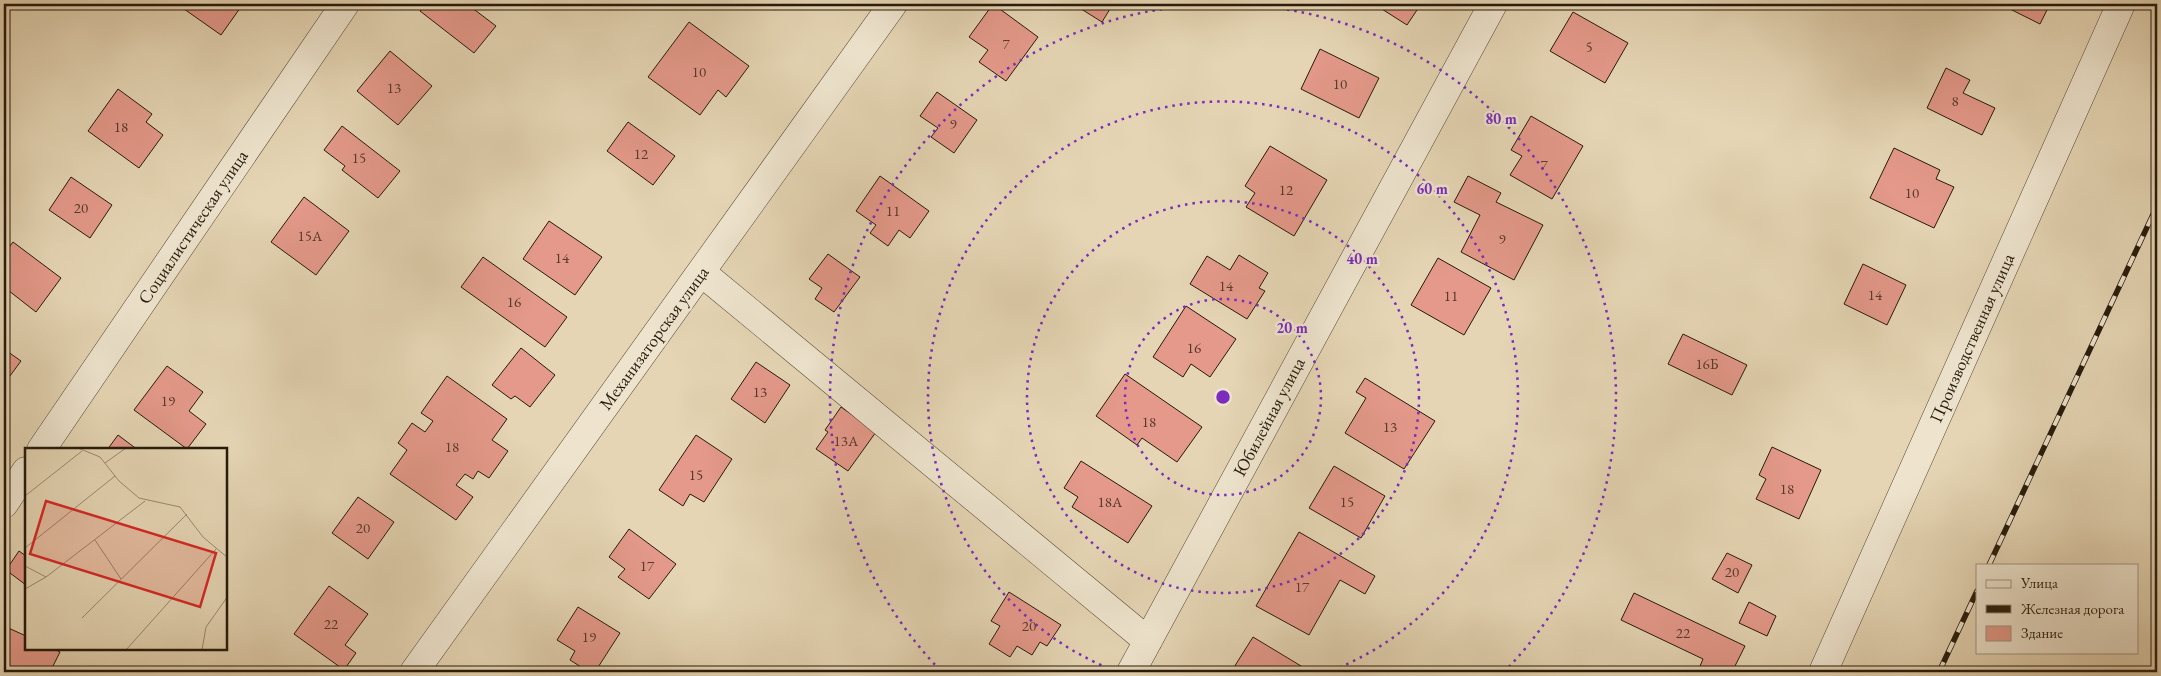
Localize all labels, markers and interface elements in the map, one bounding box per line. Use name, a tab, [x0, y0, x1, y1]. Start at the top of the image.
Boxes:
house number: 7	[1002, 34, 1010, 53]
house number: 5	[1585, 37, 1593, 56]
house number: 10	[692, 62, 706, 81]
house number: 10	[1333, 74, 1347, 93]
house number: 13	[387, 78, 401, 97]
house number: 8	[1951, 91, 1959, 110]
text: 80 m	[1485, 109, 1517, 128]
house number: 9	[949, 114, 957, 133]
house number: 18	[114, 117, 128, 136]
house number: 12	[634, 144, 649, 163]
street label: Социалистическая улица	[132, 145, 253, 308]
house number: 15	[352, 148, 366, 167]
house number: 7	[1540, 155, 1548, 174]
text: 60 m	[1416, 179, 1448, 198]
house number: 12	[1279, 180, 1294, 199]
house number: 10	[1905, 183, 1919, 202]
house number: 20	[74, 198, 88, 217]
house number: 11	[886, 201, 900, 220]
house number: 15А	[298, 226, 323, 245]
house number: 9	[1498, 229, 1506, 248]
house number: 14	[555, 248, 570, 267]
text: 40 m	[1346, 249, 1378, 268]
street label: Производственная улица	[1924, 249, 2020, 426]
street label: Механизаторская улица	[594, 261, 714, 414]
house number: 14	[1219, 276, 1234, 295]
house number: 14	[1868, 285, 1883, 304]
house number: 11	[1444, 286, 1458, 305]
house number: 16	[507, 292, 521, 311]
text: 20 m	[1276, 318, 1308, 337]
house number: 16	[1187, 338, 1201, 357]
street label: Юбилейная улица	[1227, 352, 1310, 480]
house number: 16Б	[1695, 354, 1719, 373]
house number: 13	[753, 382, 767, 401]
centre of rings	[1214, 388, 1232, 406]
house number: 19	[161, 391, 175, 410]
house number: 18	[1142, 412, 1156, 431]
house number: 13	[1383, 417, 1397, 436]
house number: 13А	[834, 431, 859, 450]
house number: 18	[445, 437, 459, 456]
inset map	[25, 448, 228, 651]
house number: 15	[689, 465, 703, 484]
house number: 18	[1780, 479, 1794, 498]
house number: 18А	[1098, 492, 1123, 511]
house number: 15	[1340, 492, 1354, 511]
house number: 20	[356, 518, 370, 537]
house number: 17	[640, 556, 655, 575]
house number: 20	[1725, 562, 1739, 581]
legend	[1976, 564, 2138, 654]
text: Улица	[2020, 573, 2058, 592]
house number: 17	[1295, 577, 1310, 596]
text: Железная дорога	[2020, 599, 2124, 618]
house number: 22	[324, 614, 339, 633]
house number: 20	[1022, 616, 1036, 635]
house number: 22	[1676, 623, 1691, 642]
text: Здание	[2021, 623, 2063, 642]
house number: 19	[582, 627, 596, 646]

